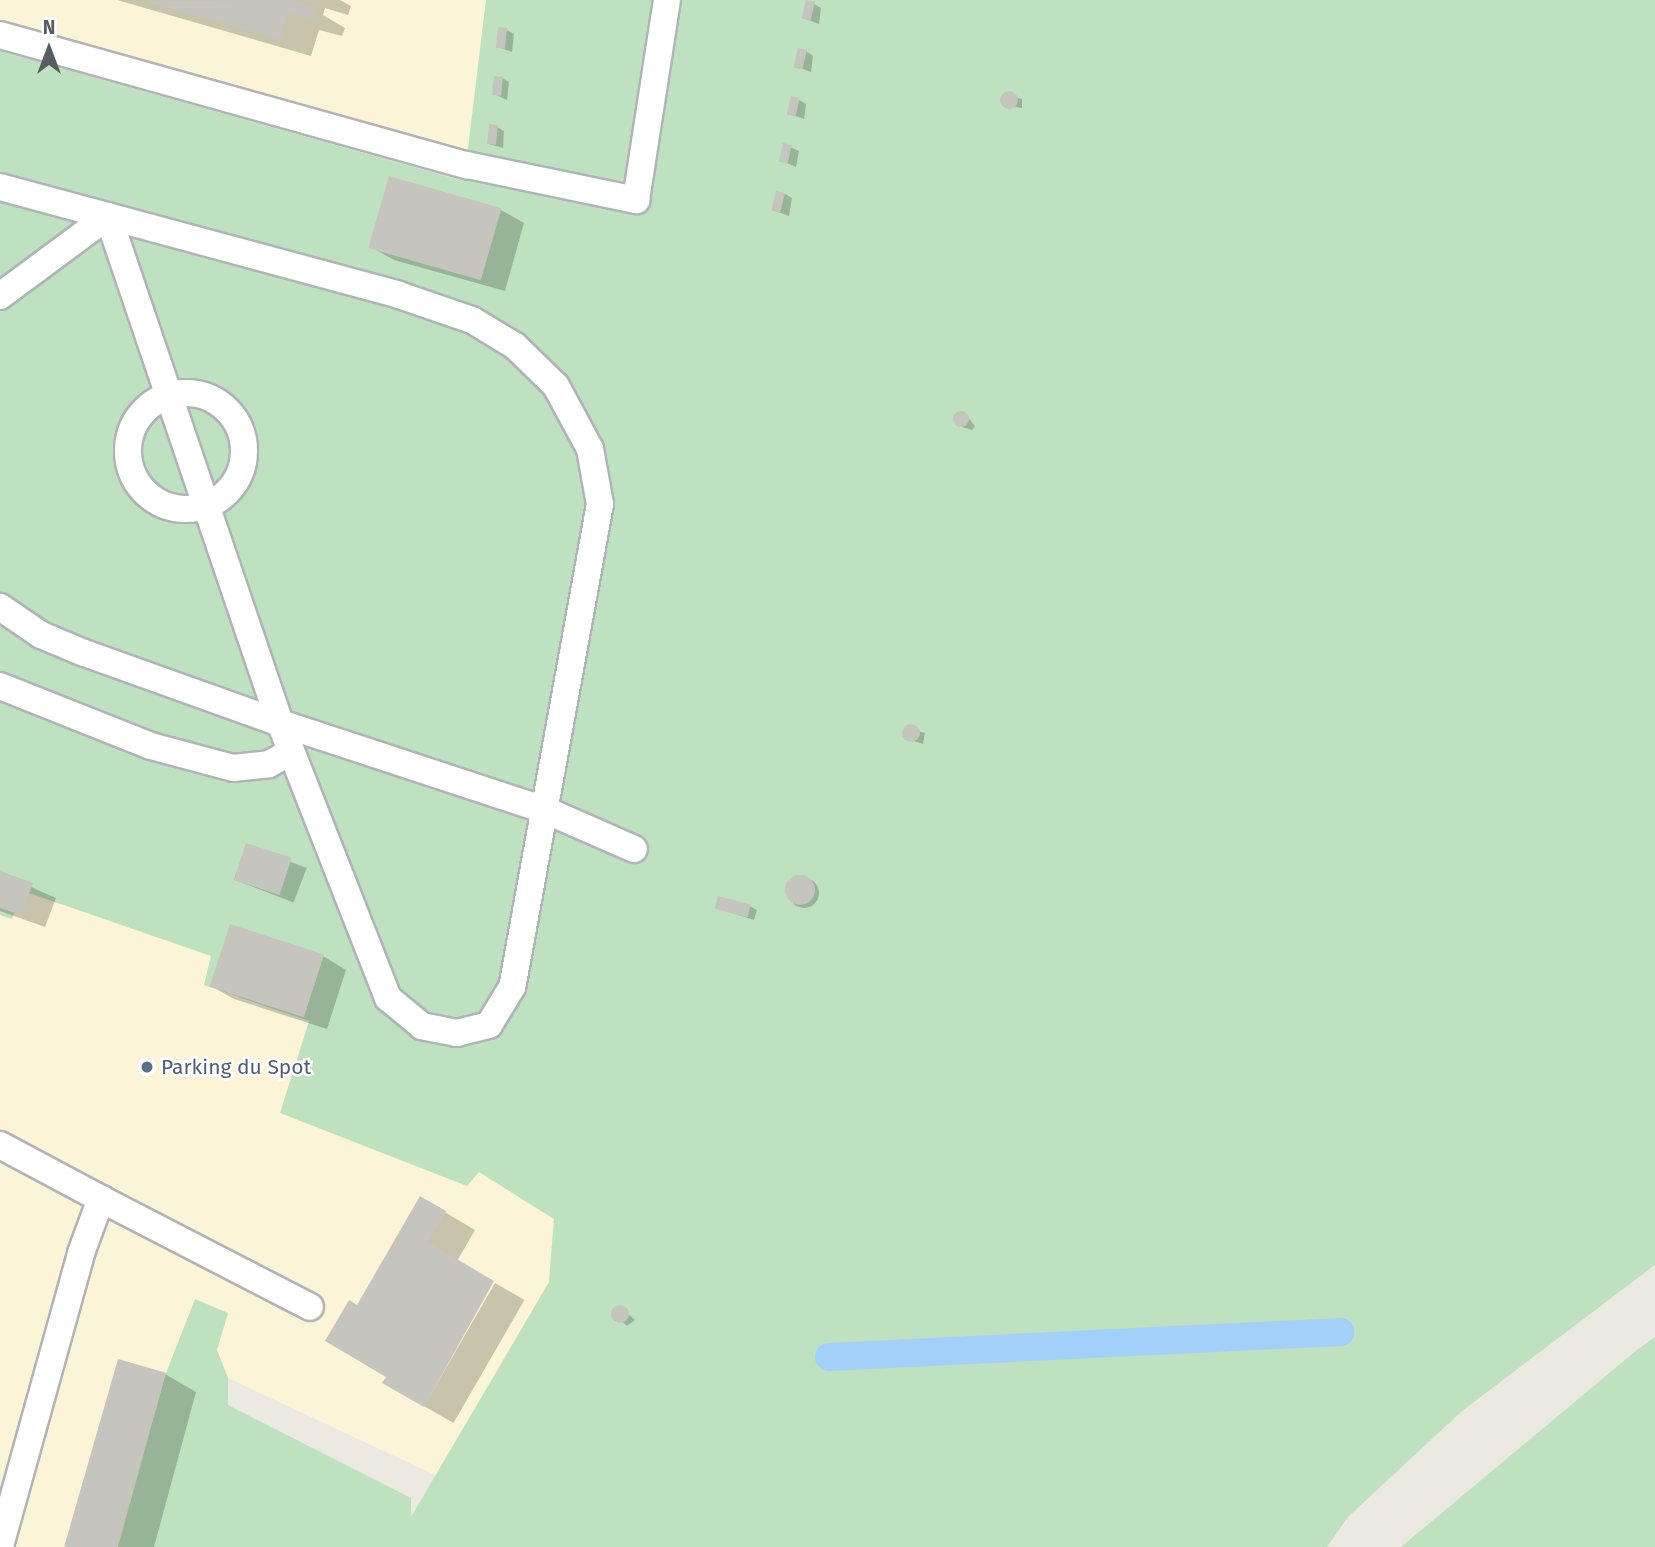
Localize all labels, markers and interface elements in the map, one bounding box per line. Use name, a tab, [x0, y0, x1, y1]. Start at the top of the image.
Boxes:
north arrow	[14, 14, 84, 84]
text: N	[43, 16, 55, 39]
place label: Parking du Spot	[161, 1054, 311, 1080]
marker: Parking du Spot	[139, 1059, 155, 1075]

